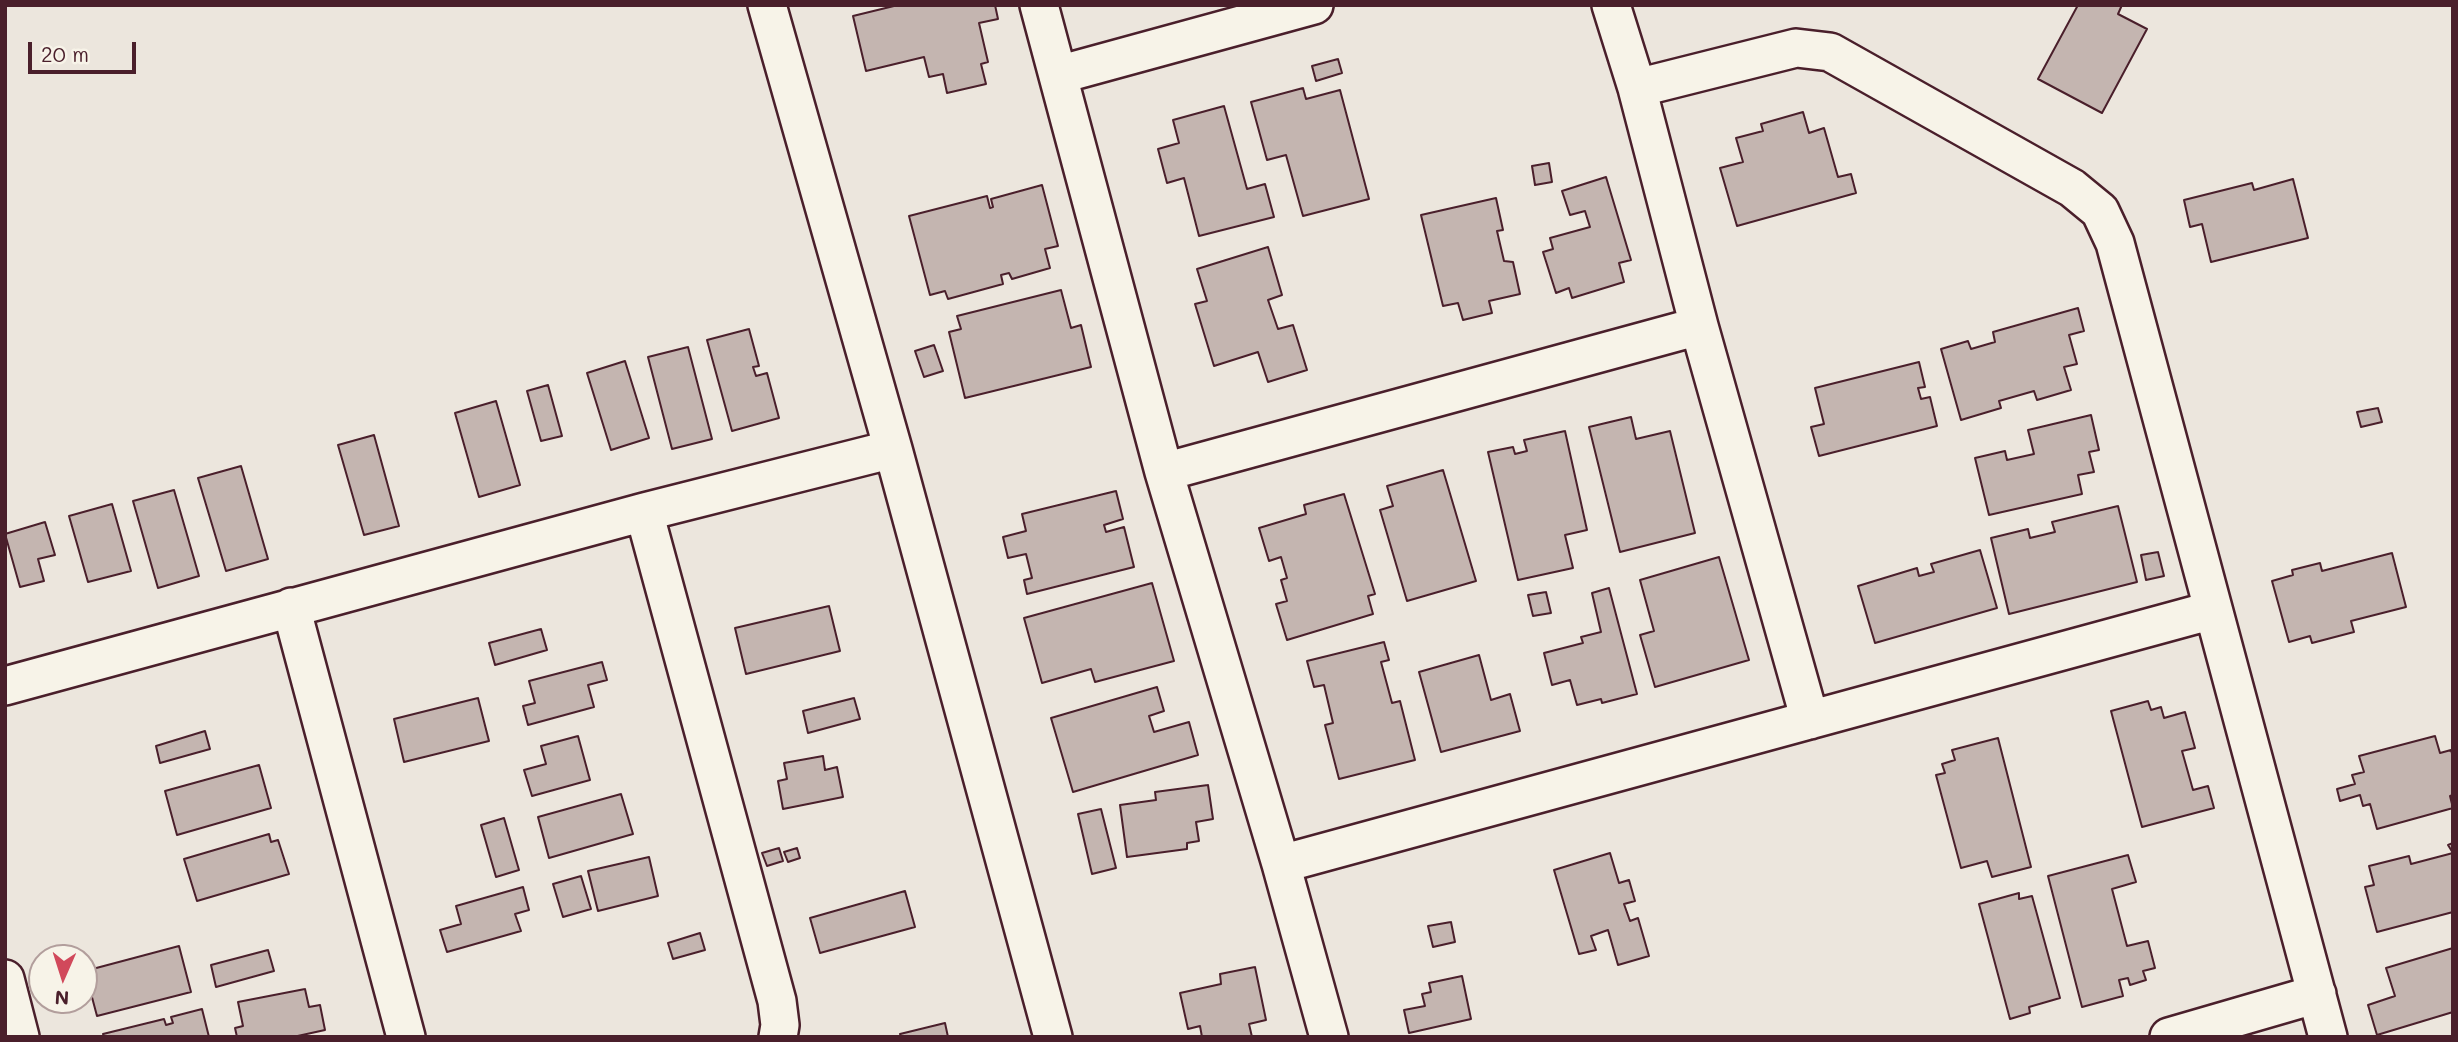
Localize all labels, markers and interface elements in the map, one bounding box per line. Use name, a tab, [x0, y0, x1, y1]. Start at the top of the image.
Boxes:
scale bar	[32, 28, 140, 72]
text: 20 m	[41, 40, 89, 67]
north arrow	[28, 944, 98, 1014]
text: N	[54, 986, 70, 1011]

